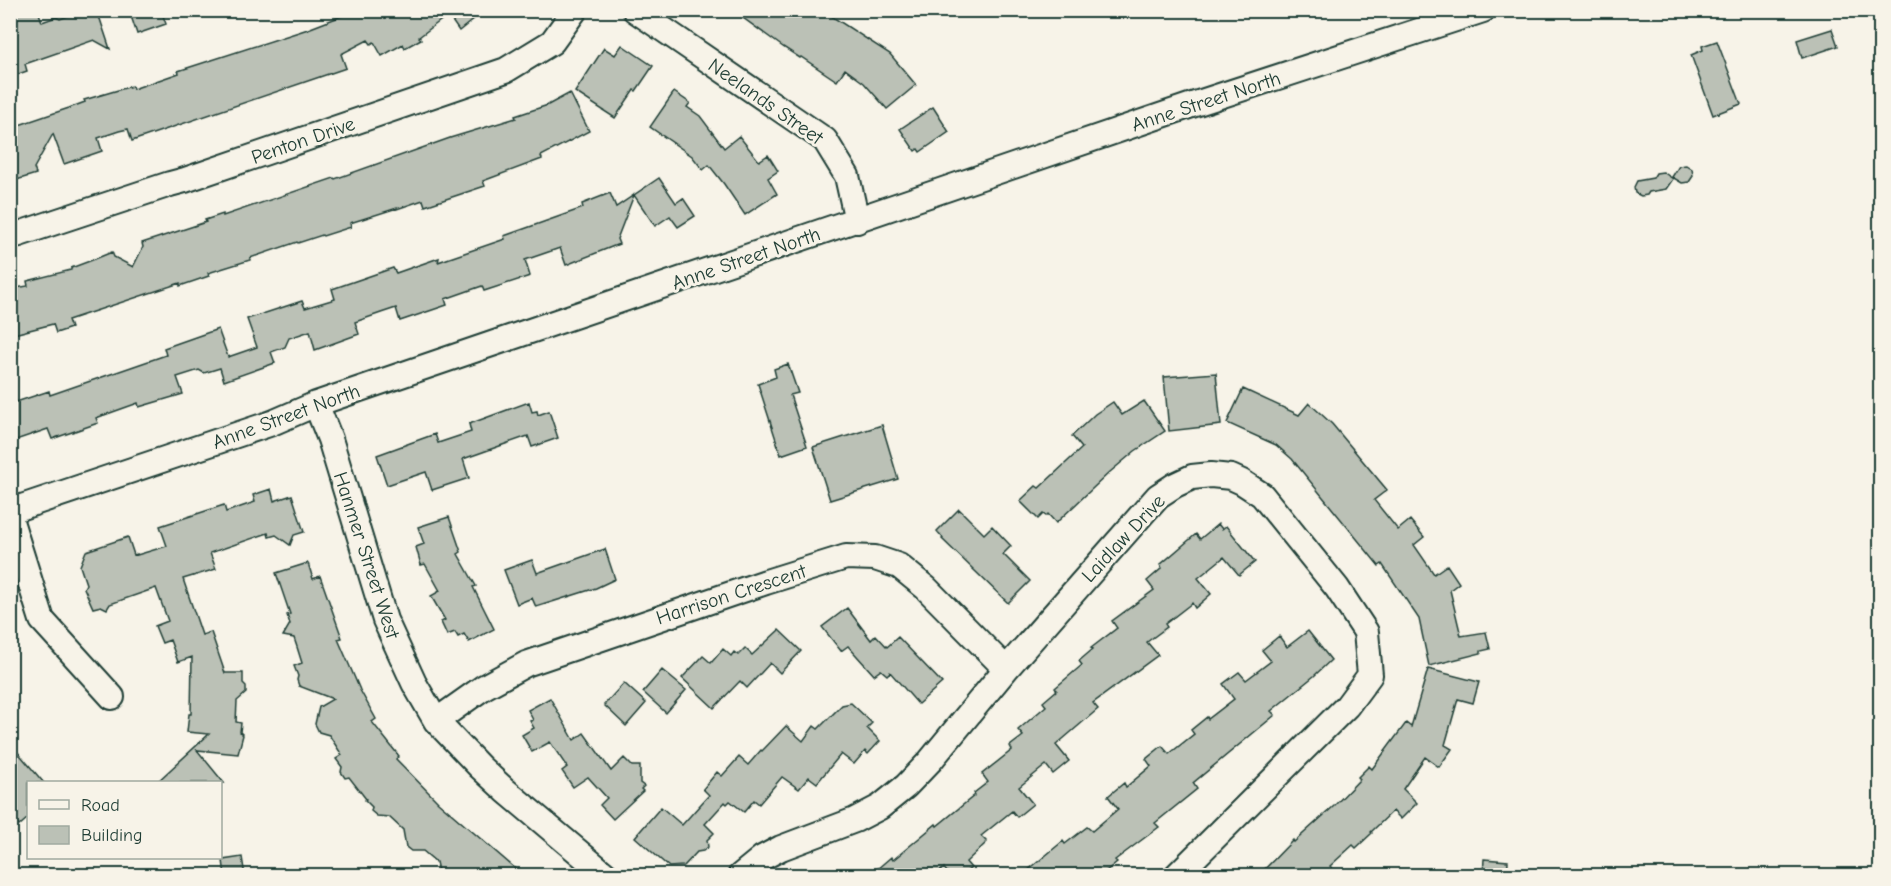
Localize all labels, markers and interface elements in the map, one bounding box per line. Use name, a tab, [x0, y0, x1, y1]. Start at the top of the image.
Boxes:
street label: Neelands Street	[704, 53, 829, 150]
street label: Anne Street North	[1129, 67, 1284, 136]
street label: Penton Drive	[248, 112, 358, 169]
street label: Anne Street North	[669, 222, 823, 295]
street label: Anne Street North	[209, 379, 363, 454]
street label: Hanmer Street West	[329, 469, 405, 643]
street label: Laidlaw Drive	[1077, 490, 1170, 587]
street label: Harrison Crescent	[653, 559, 810, 630]
legend	[27, 781, 222, 859]
text: Road	[81, 795, 120, 816]
text: Building	[81, 825, 143, 846]

